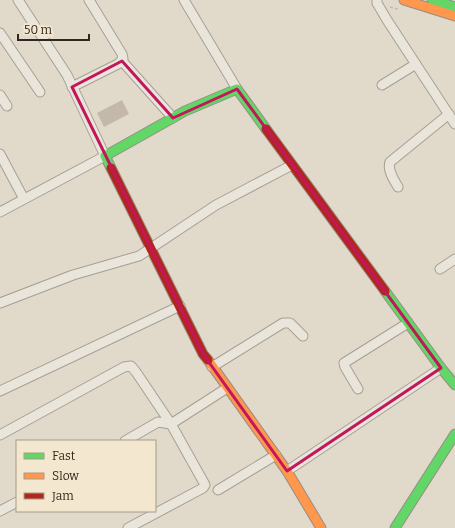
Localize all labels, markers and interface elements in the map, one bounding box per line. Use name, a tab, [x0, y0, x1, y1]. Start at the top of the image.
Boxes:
scale bar	[18, 16, 89, 42]
text: 50 m	[24, 23, 53, 37]
legend	[16, 440, 156, 512]
text: Fast	[52, 449, 76, 463]
text: Slow	[52, 469, 79, 483]
text: Jam	[51, 489, 74, 503]

